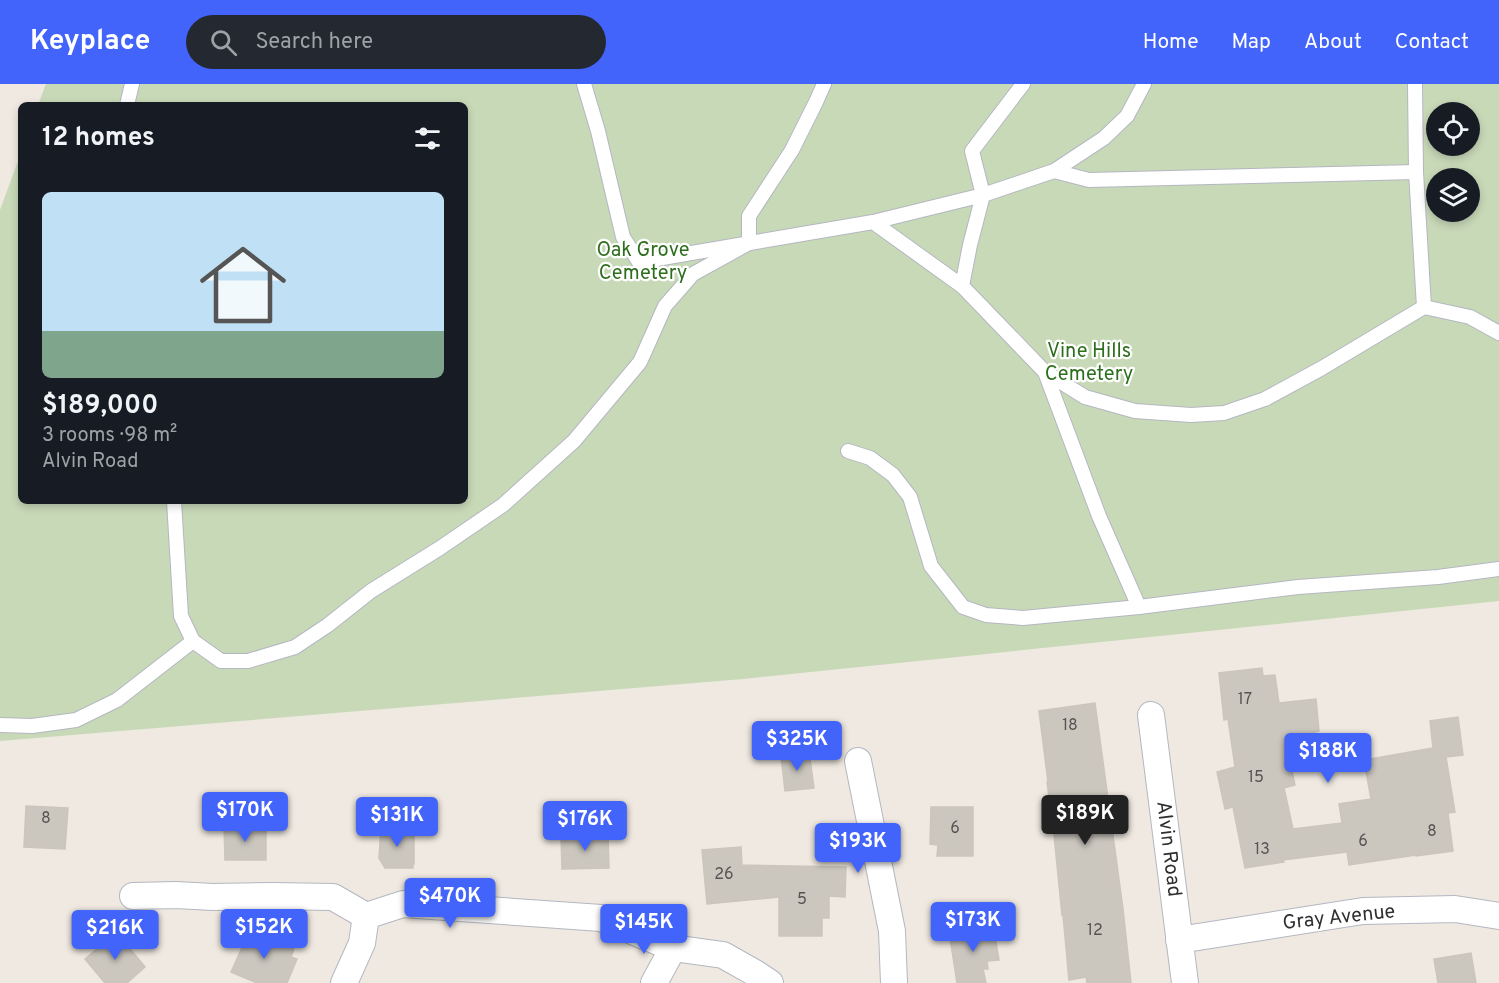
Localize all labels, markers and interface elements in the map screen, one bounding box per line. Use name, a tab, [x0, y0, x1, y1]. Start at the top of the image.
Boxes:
search box	[186, 15, 606, 69]
text: Keyplace	[30, 24, 150, 60]
icon: search	[207, 26, 240, 59]
text: Search here	[255, 29, 373, 56]
text: Home	[1143, 29, 1199, 56]
text: Map	[1232, 29, 1271, 56]
text: About	[1304, 29, 1362, 56]
text: Contact	[1395, 29, 1469, 56]
map controls	[1426, 102, 1480, 222]
button: locate	[1426, 102, 1480, 156]
text: 12 homes	[42, 122, 155, 155]
icon: filters	[411, 122, 444, 155]
button: layers	[1426, 168, 1480, 222]
icon: home	[189, 231, 297, 339]
park label: Oak Grove Cemetery	[596, 238, 690, 287]
park label: Vine Hills Cemetery	[1045, 339, 1133, 388]
text: $189,000	[42, 390, 158, 423]
text: 3 rooms · 98 m²	[42, 423, 177, 449]
text: Alvin Road	[42, 449, 138, 475]
house number: 17	[1238, 690, 1252, 710]
house number: 18	[1062, 716, 1078, 736]
pin: $325K	[755, 721, 839, 772]
text: $325K	[766, 727, 828, 753]
pin: $188K	[1286, 733, 1370, 784]
text: $188K	[1298, 739, 1358, 765]
house number: 15	[1248, 768, 1264, 788]
pin: $170K	[203, 792, 287, 843]
pin: $189K	[1043, 795, 1127, 846]
pin: $131K	[355, 797, 439, 848]
text: $170K	[216, 798, 274, 824]
street label: Alvin Road	[1149, 800, 1187, 898]
pin: $176K	[543, 801, 627, 852]
text: $189K	[1055, 801, 1115, 827]
text: $131K	[370, 803, 424, 829]
text: $176K	[557, 807, 613, 833]
house number: 8	[41, 809, 51, 829]
house number: 6	[950, 819, 960, 839]
house number: 8	[1427, 822, 1437, 842]
pin: $193K	[816, 823, 900, 874]
text: $193K	[829, 829, 887, 855]
house number: 6	[1358, 832, 1368, 852]
house number: 13	[1254, 840, 1270, 860]
house number: 26	[714, 865, 734, 885]
pin: $470K	[408, 878, 492, 929]
text: $470K	[419, 884, 482, 910]
house number: 5	[797, 890, 807, 910]
street label: Gray Avenue	[1281, 899, 1397, 937]
pin: $173K	[931, 902, 1015, 953]
pin: $145K	[602, 904, 686, 955]
text: $173K	[945, 908, 1001, 934]
pin: $152K	[222, 909, 306, 960]
pin: $216K	[73, 910, 157, 961]
text: $145K	[614, 910, 674, 936]
text: $152K	[235, 915, 293, 941]
text: $216K	[86, 916, 144, 942]
house number: 12	[1087, 921, 1103, 941]

